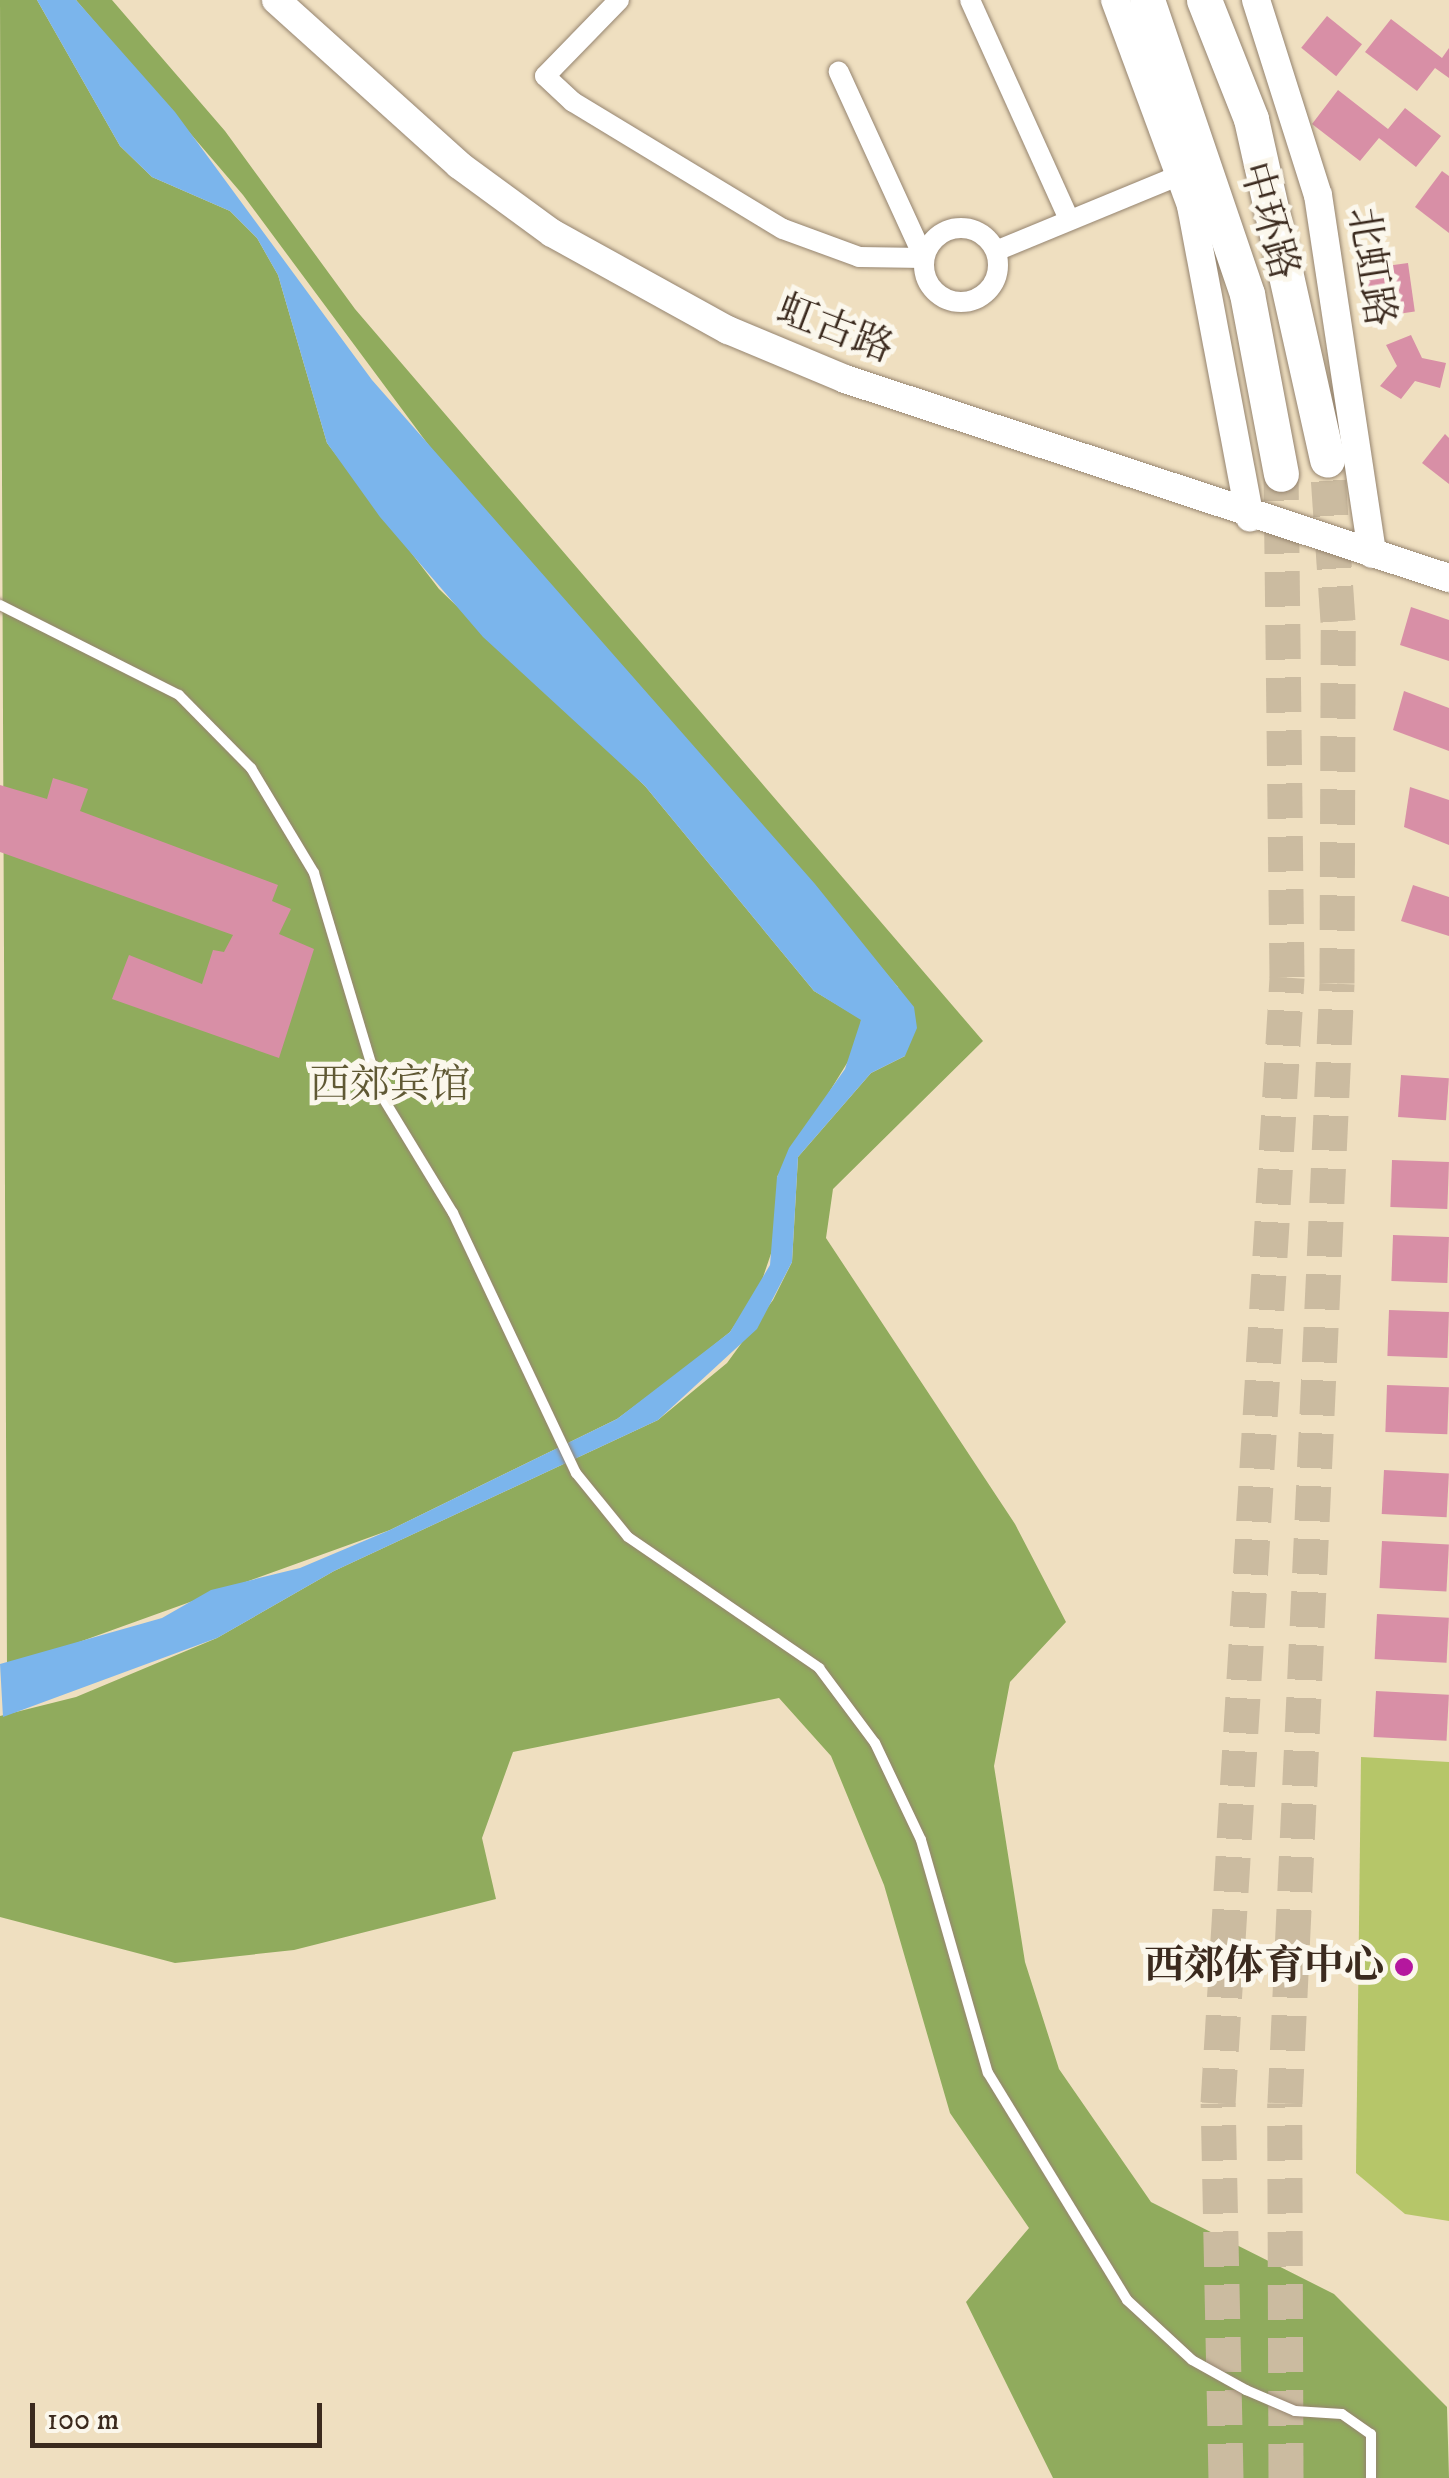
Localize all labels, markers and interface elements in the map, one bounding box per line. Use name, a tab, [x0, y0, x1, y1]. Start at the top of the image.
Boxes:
street label: 中环路	[1228, 157, 1308, 285]
street label: 北虹路	[1337, 204, 1403, 330]
street label: 虹古路	[770, 286, 900, 374]
park label: 西郊宾馆	[310, 1062, 470, 1110]
place label: 西郊体育中心	[1144, 1943, 1384, 1991]
marker: 西郊体育中心	[1393, 1956, 1415, 1978]
scale bar	[35, 2383, 328, 2445]
text: 100 m	[47, 2402, 119, 2439]

